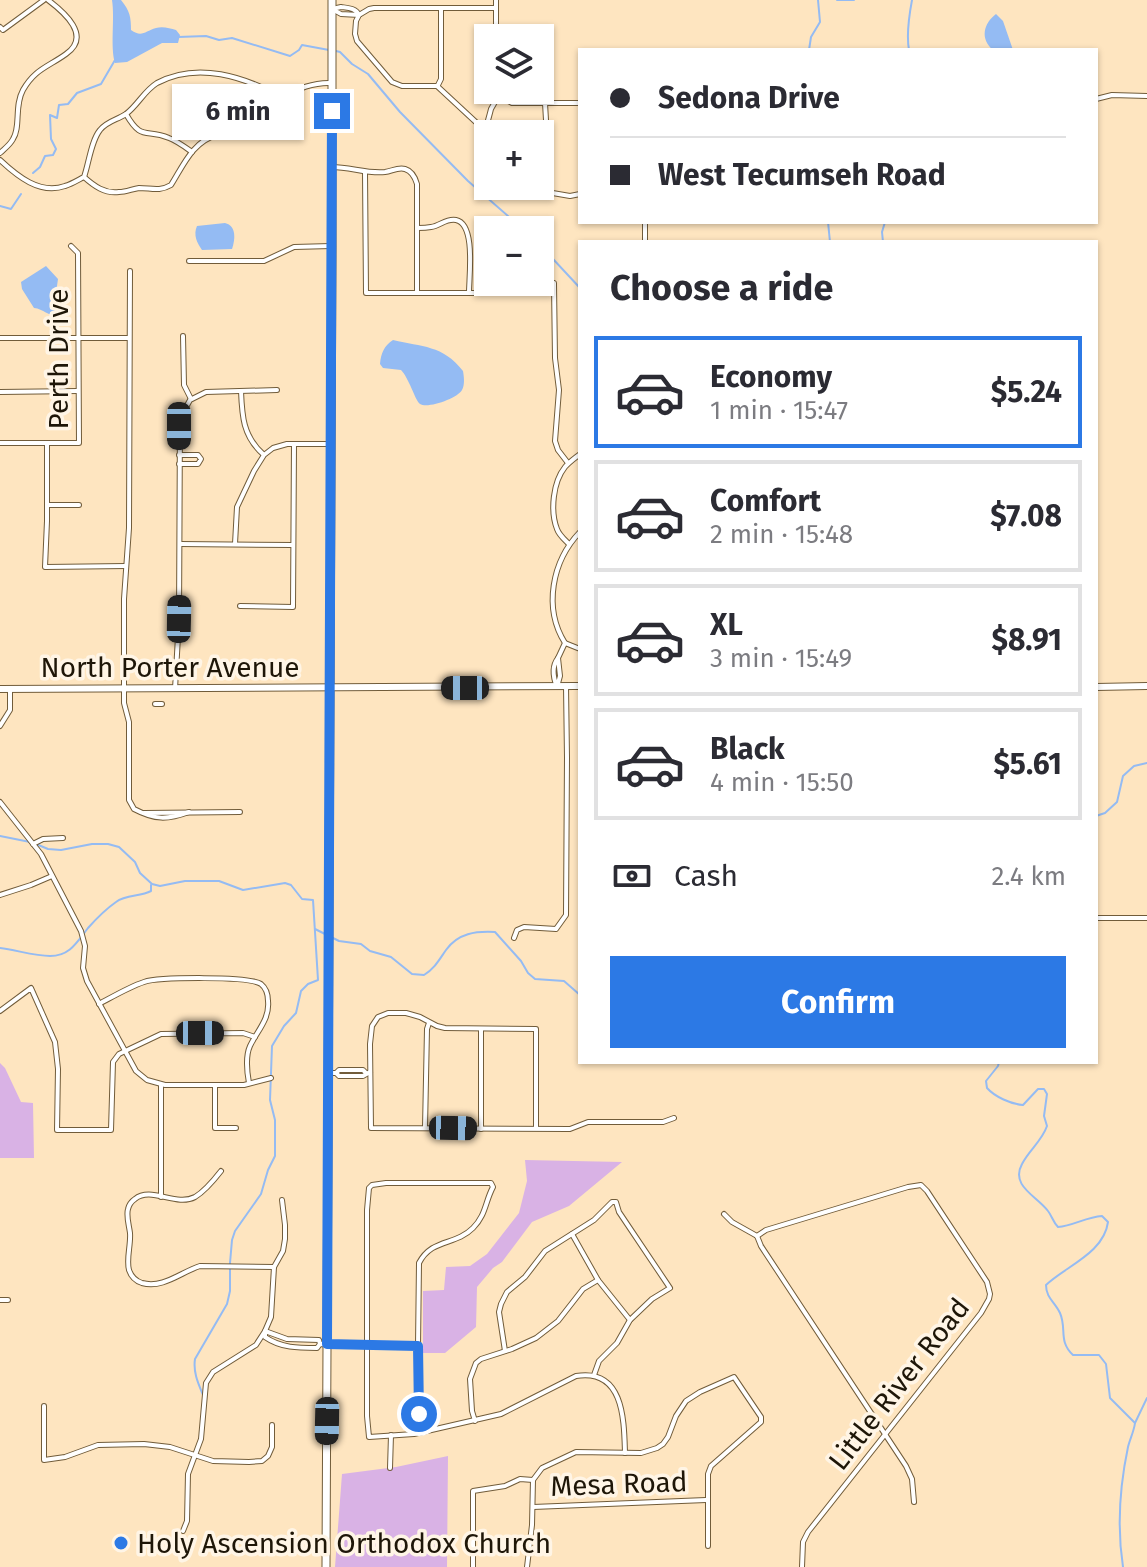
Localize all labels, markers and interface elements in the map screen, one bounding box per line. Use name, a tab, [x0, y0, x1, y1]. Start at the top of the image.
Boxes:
map controls	[474, 24, 554, 296]
button: layers	[474, 24, 554, 104]
text: Sedona Drive	[658, 80, 840, 116]
callout: 6 min	[172, 83, 304, 139]
route end	[314, 93, 350, 129]
text: 6 min	[205, 96, 271, 127]
button: +	[474, 120, 554, 200]
text: West Tecumseh Road	[658, 157, 946, 193]
button: −	[474, 216, 554, 296]
text: Choose a ride	[610, 266, 833, 310]
street label: Perth Drive	[42, 288, 75, 430]
icon: car	[614, 356, 686, 428]
text: Economy	[710, 359, 832, 395]
text: $5.24	[991, 374, 1062, 410]
text: 1 min · 15:47	[710, 395, 848, 426]
car	[167, 402, 191, 450]
icon: car	[614, 480, 686, 552]
text: Comfort	[710, 483, 821, 519]
text: $7.08	[990, 498, 1062, 534]
text: 2 min · 15:48	[710, 519, 853, 550]
car	[167, 595, 191, 643]
icon: car	[614, 604, 686, 676]
text: XL	[710, 607, 743, 643]
text: $8.91	[991, 622, 1062, 658]
text: 3 min · 15:49	[710, 643, 852, 674]
street label: North Porter Avenue	[41, 651, 299, 684]
car	[441, 676, 489, 700]
icon: car	[614, 728, 686, 800]
text: Black	[710, 731, 785, 767]
text: $5.61	[993, 746, 1062, 782]
text: 4 min · 15:50	[710, 767, 854, 798]
icon: cash	[610, 854, 654, 898]
text: Cash	[674, 858, 738, 894]
text: 2.4 km	[991, 861, 1066, 892]
button: Confirm	[610, 956, 1066, 1048]
car	[176, 1021, 224, 1045]
car	[429, 1116, 477, 1140]
street label: Little River Road	[822, 1291, 976, 1477]
route start	[401, 1396, 437, 1432]
car	[315, 1397, 339, 1445]
street label: Mesa Road	[550, 1465, 688, 1503]
place label: Holy Ascension Orthodox Church	[137, 1527, 551, 1560]
marker: Holy Ascension Orthodox Church	[112, 1534, 130, 1552]

